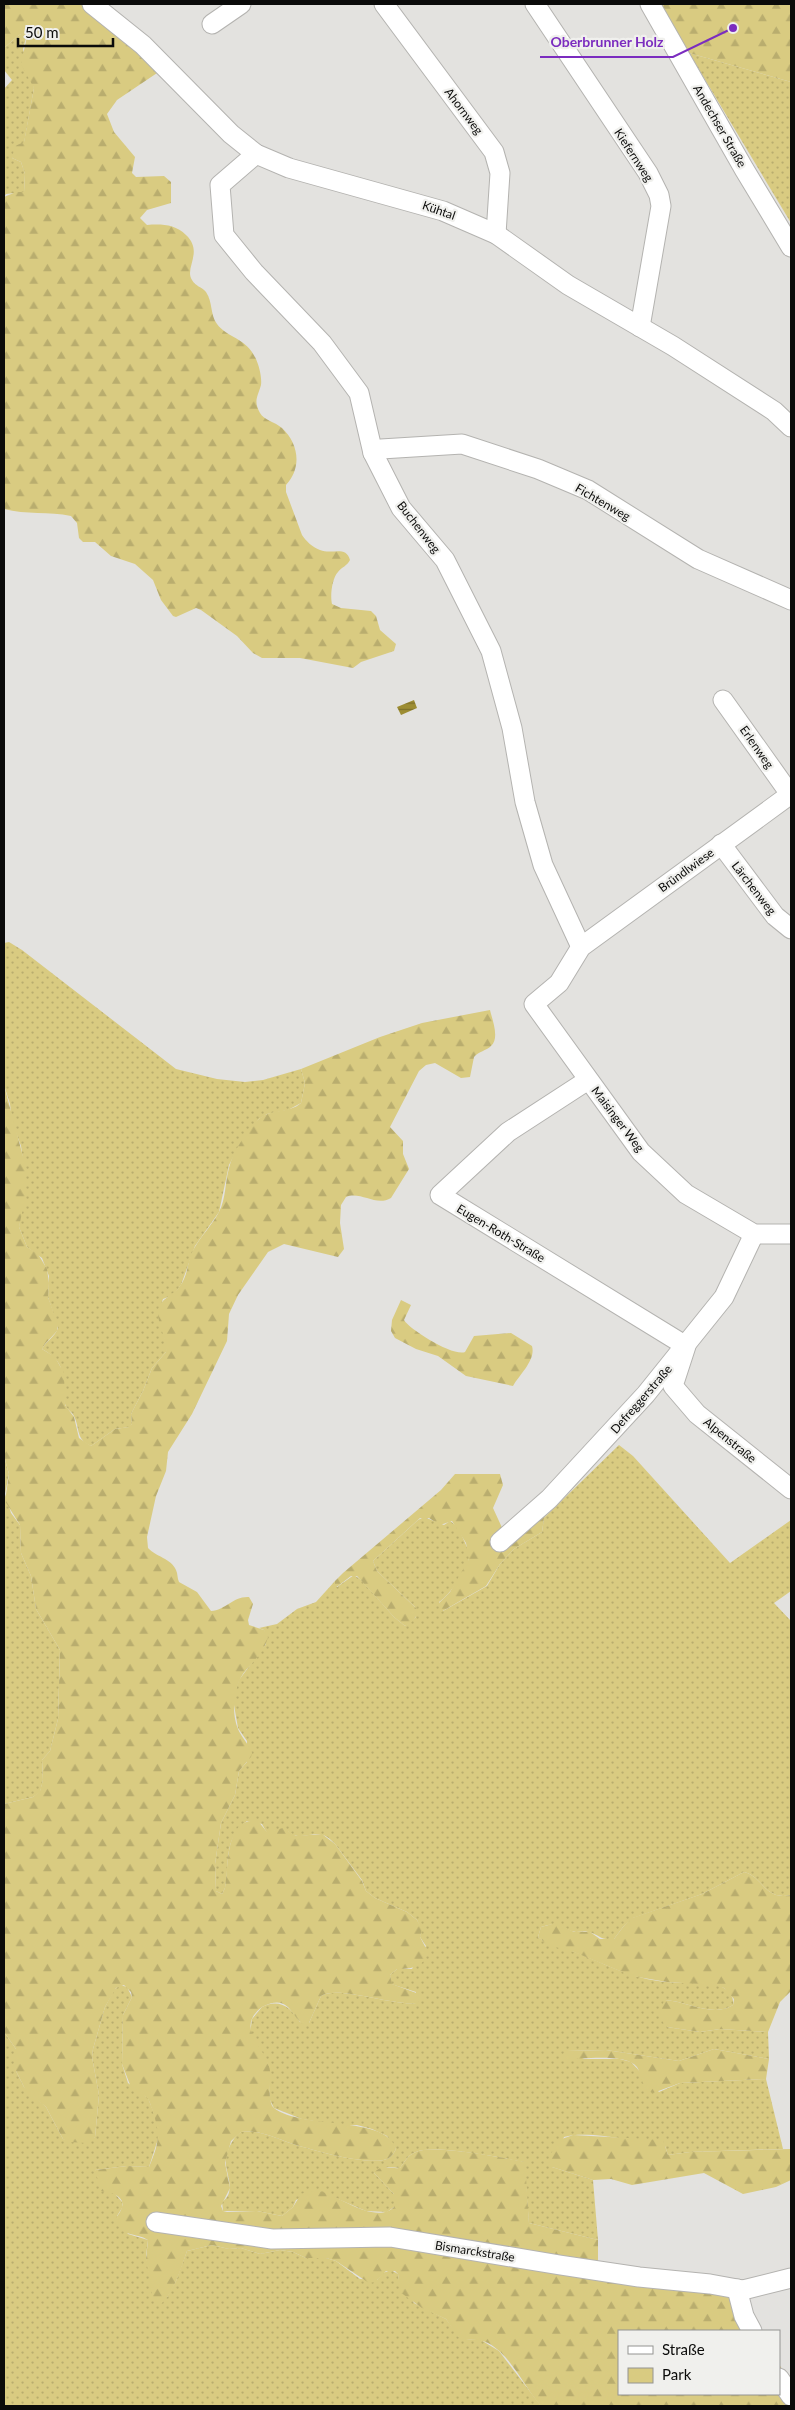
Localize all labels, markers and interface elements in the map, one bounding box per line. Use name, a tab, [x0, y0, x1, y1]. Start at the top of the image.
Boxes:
scale bar	[18, 15, 112, 47]
text: 50 m	[25, 23, 59, 41]
callout: Oberbrunner Holz	[540, 28, 673, 57]
text: Oberbrunner Holz	[550, 33, 664, 50]
street label: Andechser Straße	[690, 82, 750, 170]
street label: Ahornweg	[442, 85, 486, 137]
street label: Kiefernweg	[611, 126, 657, 184]
street label: Kühtal	[420, 197, 458, 223]
street label: Fichtenweg	[573, 480, 633, 524]
street label: Buchenweg	[394, 498, 444, 556]
street label: Erlenweg	[737, 723, 777, 771]
street label: Bründlwiese	[655, 845, 717, 895]
street label: Lärchenweg	[729, 858, 779, 918]
street label: Maisinger Weg	[588, 1083, 648, 1155]
street label: Eugen-Roth-Straße	[454, 1201, 548, 1265]
street label: Defreggerstraße	[607, 1362, 675, 1436]
street label: Alpenstraße	[701, 1414, 759, 1466]
street label: Bismarckstraße	[434, 2237, 516, 2265]
legend	[618, 2330, 780, 2395]
text: Straße	[662, 2340, 705, 2358]
text: Park	[662, 2365, 692, 2383]

